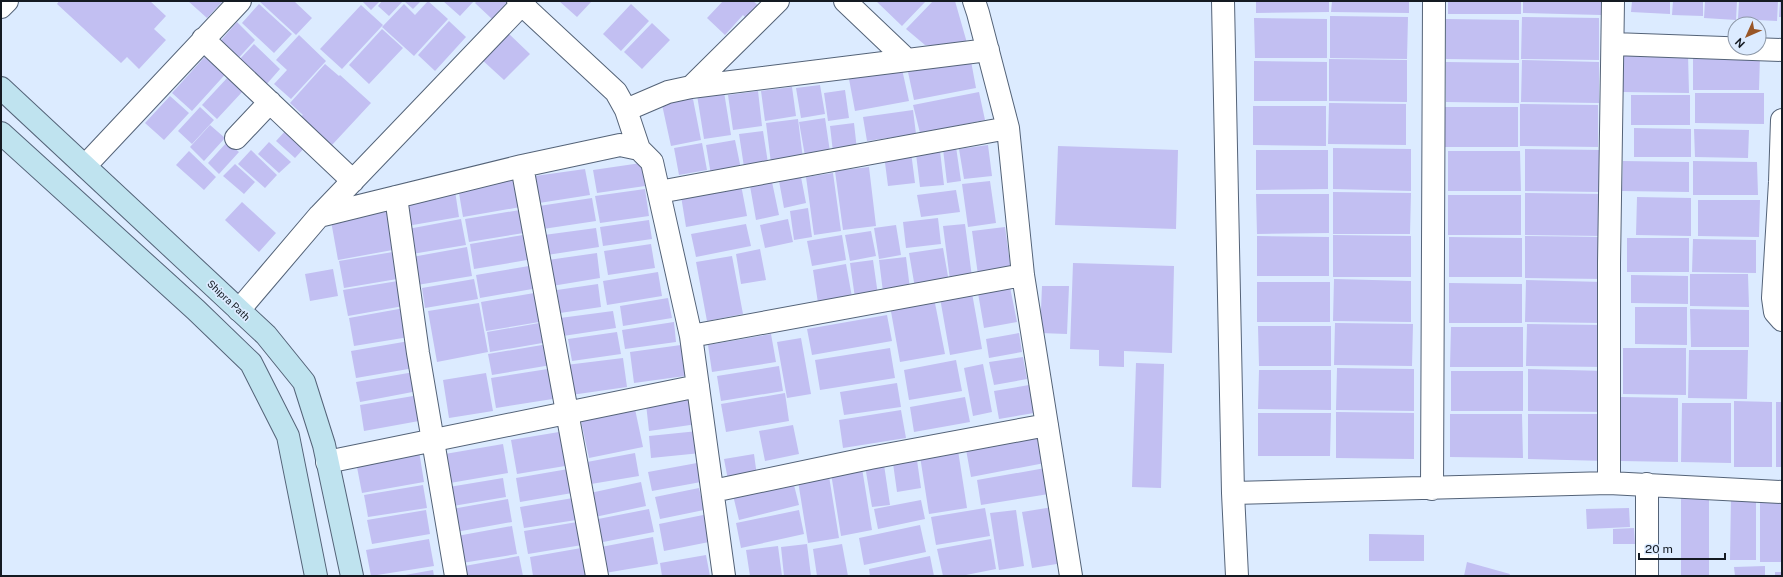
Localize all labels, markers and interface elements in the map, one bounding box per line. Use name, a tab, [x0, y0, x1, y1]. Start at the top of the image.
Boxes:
north arrow	[1727, 16, 1767, 56]
text: N	[1733, 36, 1747, 50]
street label: Shipra Path	[205, 277, 253, 323]
scale bar	[1639, 535, 1725, 561]
text: 20 m	[1645, 542, 1673, 556]

